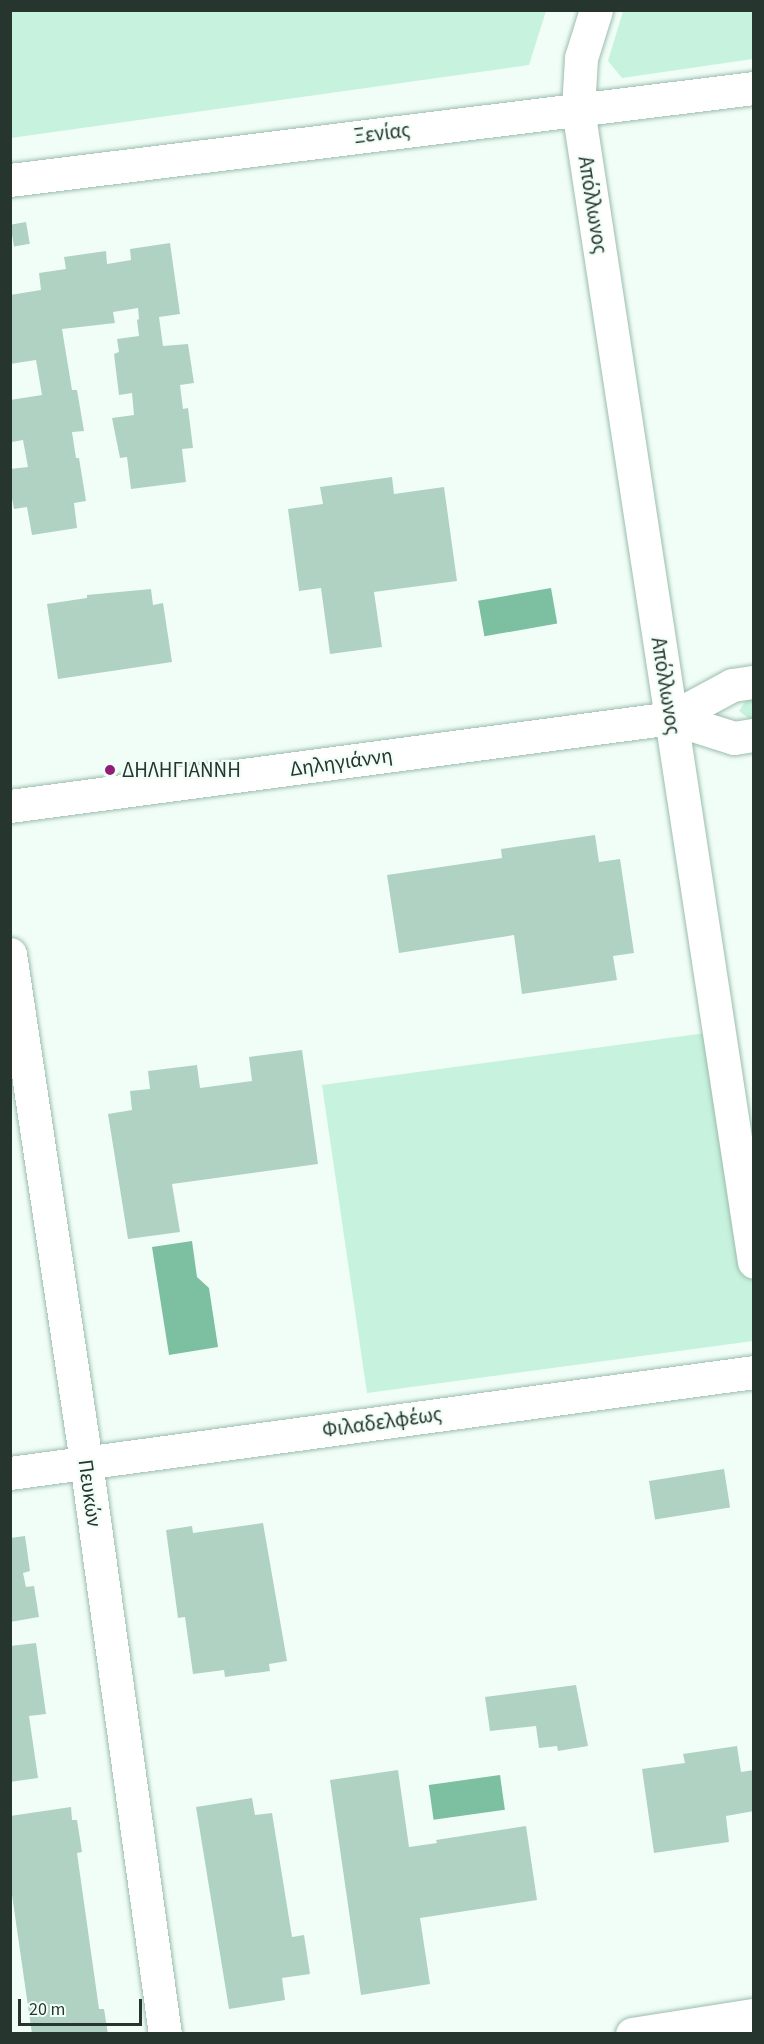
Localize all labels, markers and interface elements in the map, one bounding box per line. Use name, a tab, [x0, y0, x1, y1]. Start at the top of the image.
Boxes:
street label: Ξενίας	[352, 117, 412, 149]
street label: Απόλλωνος	[573, 154, 613, 256]
street label: Απόλλωνος	[646, 635, 686, 737]
street label: Δηληγιάννη	[288, 742, 394, 782]
place label: ΔΗΛΗΓΙΑΝΝΗ	[122, 757, 241, 783]
marker: ΔΗΛΗΓΙΑΝΝΗ	[103, 763, 117, 777]
street label: Φιλαδελφέως	[321, 1401, 443, 1443]
street label: Πευκών	[73, 1458, 107, 1528]
scale bar	[21, 1987, 146, 2025]
text: 20 m	[29, 1997, 65, 2022]

